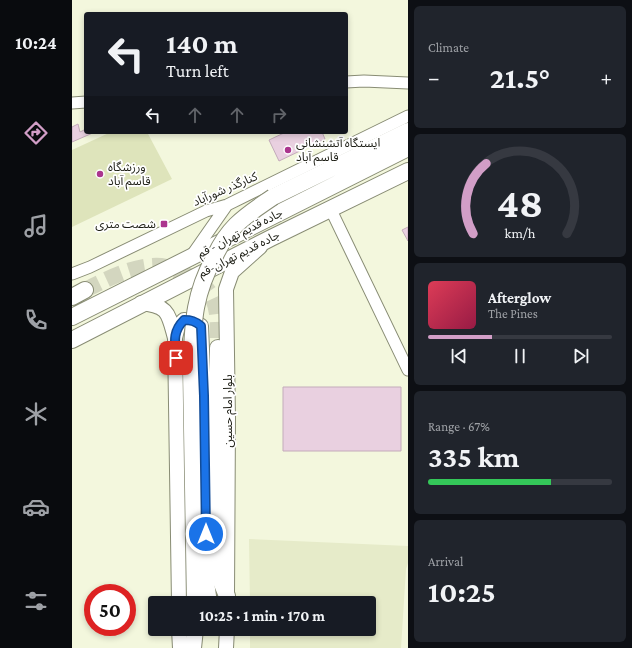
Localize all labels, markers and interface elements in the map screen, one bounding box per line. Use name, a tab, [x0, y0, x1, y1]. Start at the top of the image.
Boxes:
icon: left	[100, 28, 152, 80]
text: 140 m	[166, 28, 238, 59]
text: 10:24	[15, 33, 57, 53]
text: Climate	[428, 40, 469, 55]
text: Turn left	[166, 61, 229, 81]
text: 21.5°	[490, 61, 550, 94]
text: −	[428, 65, 440, 90]
text: +	[600, 65, 612, 90]
icon: left	[142, 104, 164, 126]
icon: ahead	[184, 104, 206, 126]
icon: ahead	[226, 104, 248, 126]
icon: right	[268, 104, 290, 126]
icon: directions	[22, 119, 50, 147]
place label: ایستگاه آتشنشانی قاسم آباد	[296, 136, 380, 166]
marker: ایستگاه آتشنشانی قاسم آباد	[283, 145, 293, 155]
place label: ورزشگاه قاسم آباد	[108, 160, 151, 190]
marker: ورزشگاه قاسم آباد	[95, 169, 105, 179]
street label: کنارگذر شورآباد	[191, 169, 260, 209]
text: 48	[497, 179, 543, 225]
street label: جاده قدیم تهران - قم	[195, 205, 286, 262]
icon: music	[22, 212, 50, 240]
place label: شصت متری	[95, 217, 156, 231]
marker: شصت متری	[159, 219, 169, 229]
text: km/h	[505, 224, 536, 240]
street label: جاده قدیم تهران-قم	[196, 227, 283, 282]
text: Afterglow	[488, 290, 551, 306]
icon: phone	[22, 306, 50, 334]
text: The Pines	[488, 306, 538, 321]
pin	[159, 341, 193, 375]
icon: previous	[448, 345, 470, 367]
icon: pause	[509, 345, 531, 367]
icon: next	[570, 345, 592, 367]
icon: arrive	[165, 347, 187, 369]
street label: بلوار امام حسین	[221, 374, 237, 448]
icon: climate	[22, 400, 50, 428]
text: Range · 67%	[428, 419, 490, 434]
text: 335 km	[428, 440, 519, 473]
icon: car	[22, 493, 50, 521]
position arrow	[185, 513, 227, 555]
text: Arrival	[428, 554, 463, 569]
text: 10:25	[428, 575, 496, 608]
speed limit sign: 50	[84, 584, 136, 636]
icon: filters	[22, 587, 50, 615]
text: 10:25 · 1 min · 170 m	[199, 608, 325, 624]

